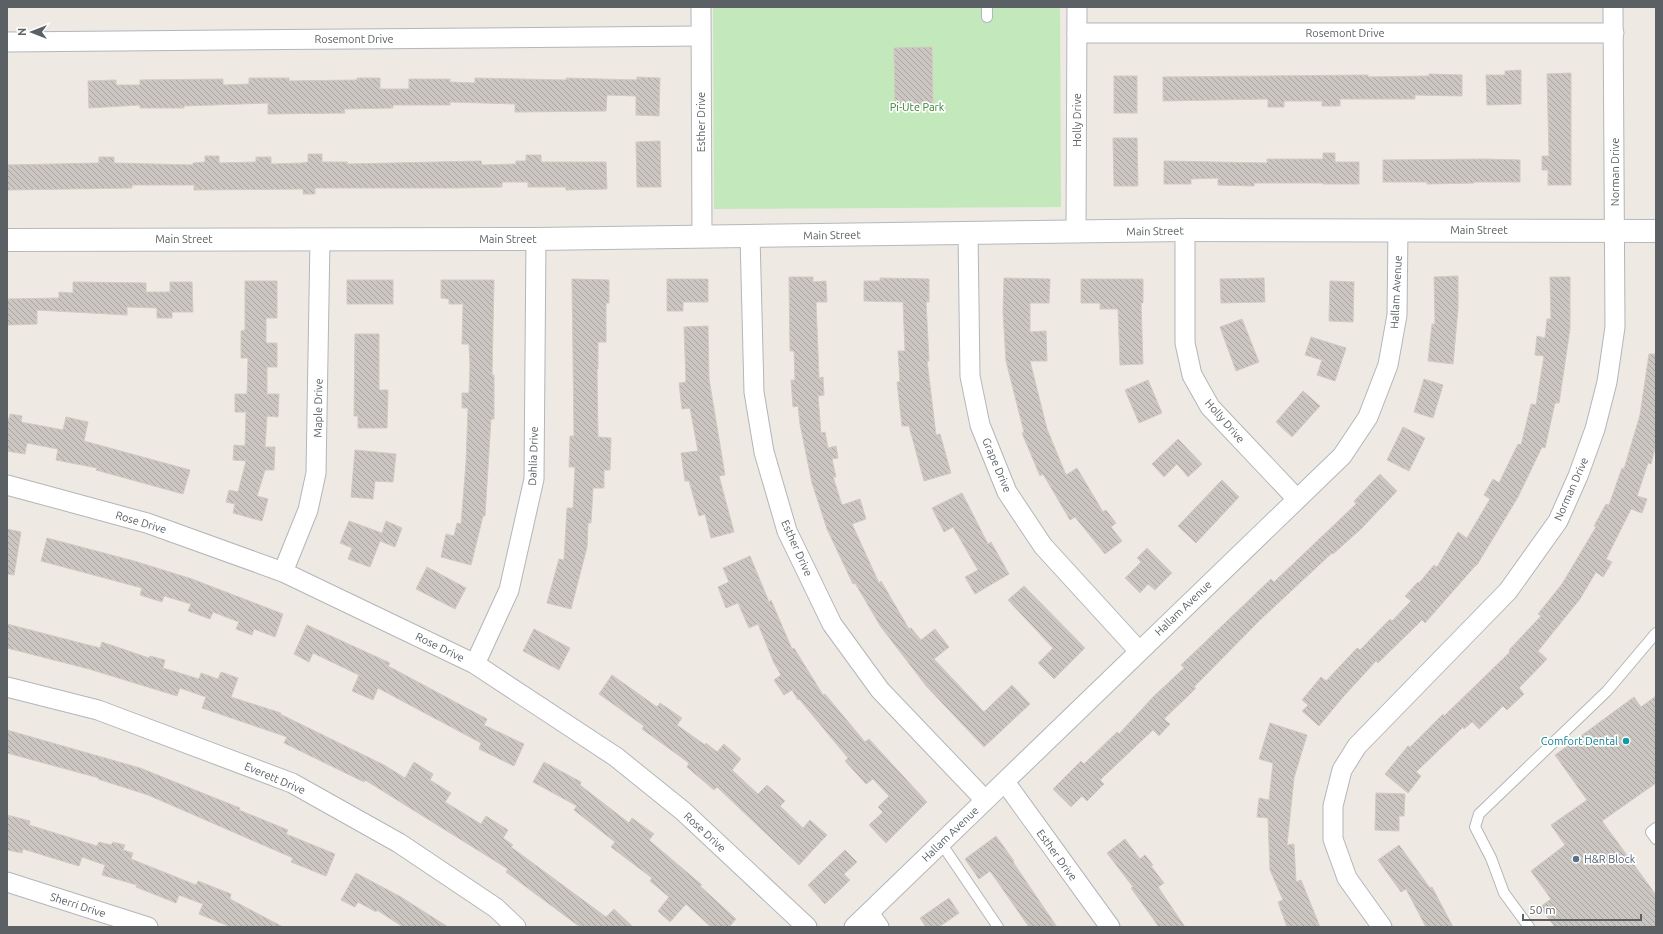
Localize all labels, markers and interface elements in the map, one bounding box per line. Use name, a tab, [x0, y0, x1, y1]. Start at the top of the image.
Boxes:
north arrow	[12, 12, 52, 52]
street label: Rosemont Drive	[1305, 27, 1385, 39]
text: N	[16, 28, 28, 36]
street label: Rosemont Drive	[314, 33, 394, 45]
street label: Esther Drive	[695, 92, 707, 152]
street label: Holly Drive	[1071, 93, 1083, 147]
park label: Pi-Ute Park	[890, 101, 945, 113]
street label: Norman Drive	[1609, 138, 1621, 206]
street label: Main Street	[1126, 224, 1184, 238]
street label: Main Street	[1450, 224, 1508, 236]
street label: Main Street	[803, 228, 861, 242]
street label: Main Street	[155, 233, 213, 245]
street label: Main Street	[479, 233, 537, 245]
street label: Hallam Avenue	[1388, 255, 1404, 329]
street label: Maple Drive	[311, 378, 325, 438]
street label: Holly Drive	[1203, 397, 1247, 445]
street label: Dahlia Drive	[526, 426, 540, 486]
street label: Grape Drive	[980, 436, 1014, 494]
street label: Norman Drive	[1552, 455, 1590, 523]
street label: Rose Drive	[114, 509, 168, 535]
street label: Esther Drive	[779, 518, 815, 578]
street label: Hallam Avenue	[1152, 578, 1214, 638]
street label: Rose Drive	[414, 630, 466, 664]
place label: Comfort Dental	[1541, 735, 1618, 747]
marker: Comfort Dental	[1621, 736, 1631, 746]
street label: Everett Drive	[243, 760, 307, 796]
street label: Hallam Avenue	[919, 804, 981, 864]
street label: Rose Drive	[682, 810, 728, 854]
street label: Esther Drive	[1034, 827, 1080, 883]
place label: H&R Block	[1584, 853, 1636, 865]
marker: H&R Block	[1571, 854, 1581, 864]
street label: Sherri Drive	[49, 890, 107, 920]
scale bar	[1523, 896, 1641, 922]
text: 50 m	[1529, 903, 1556, 916]

